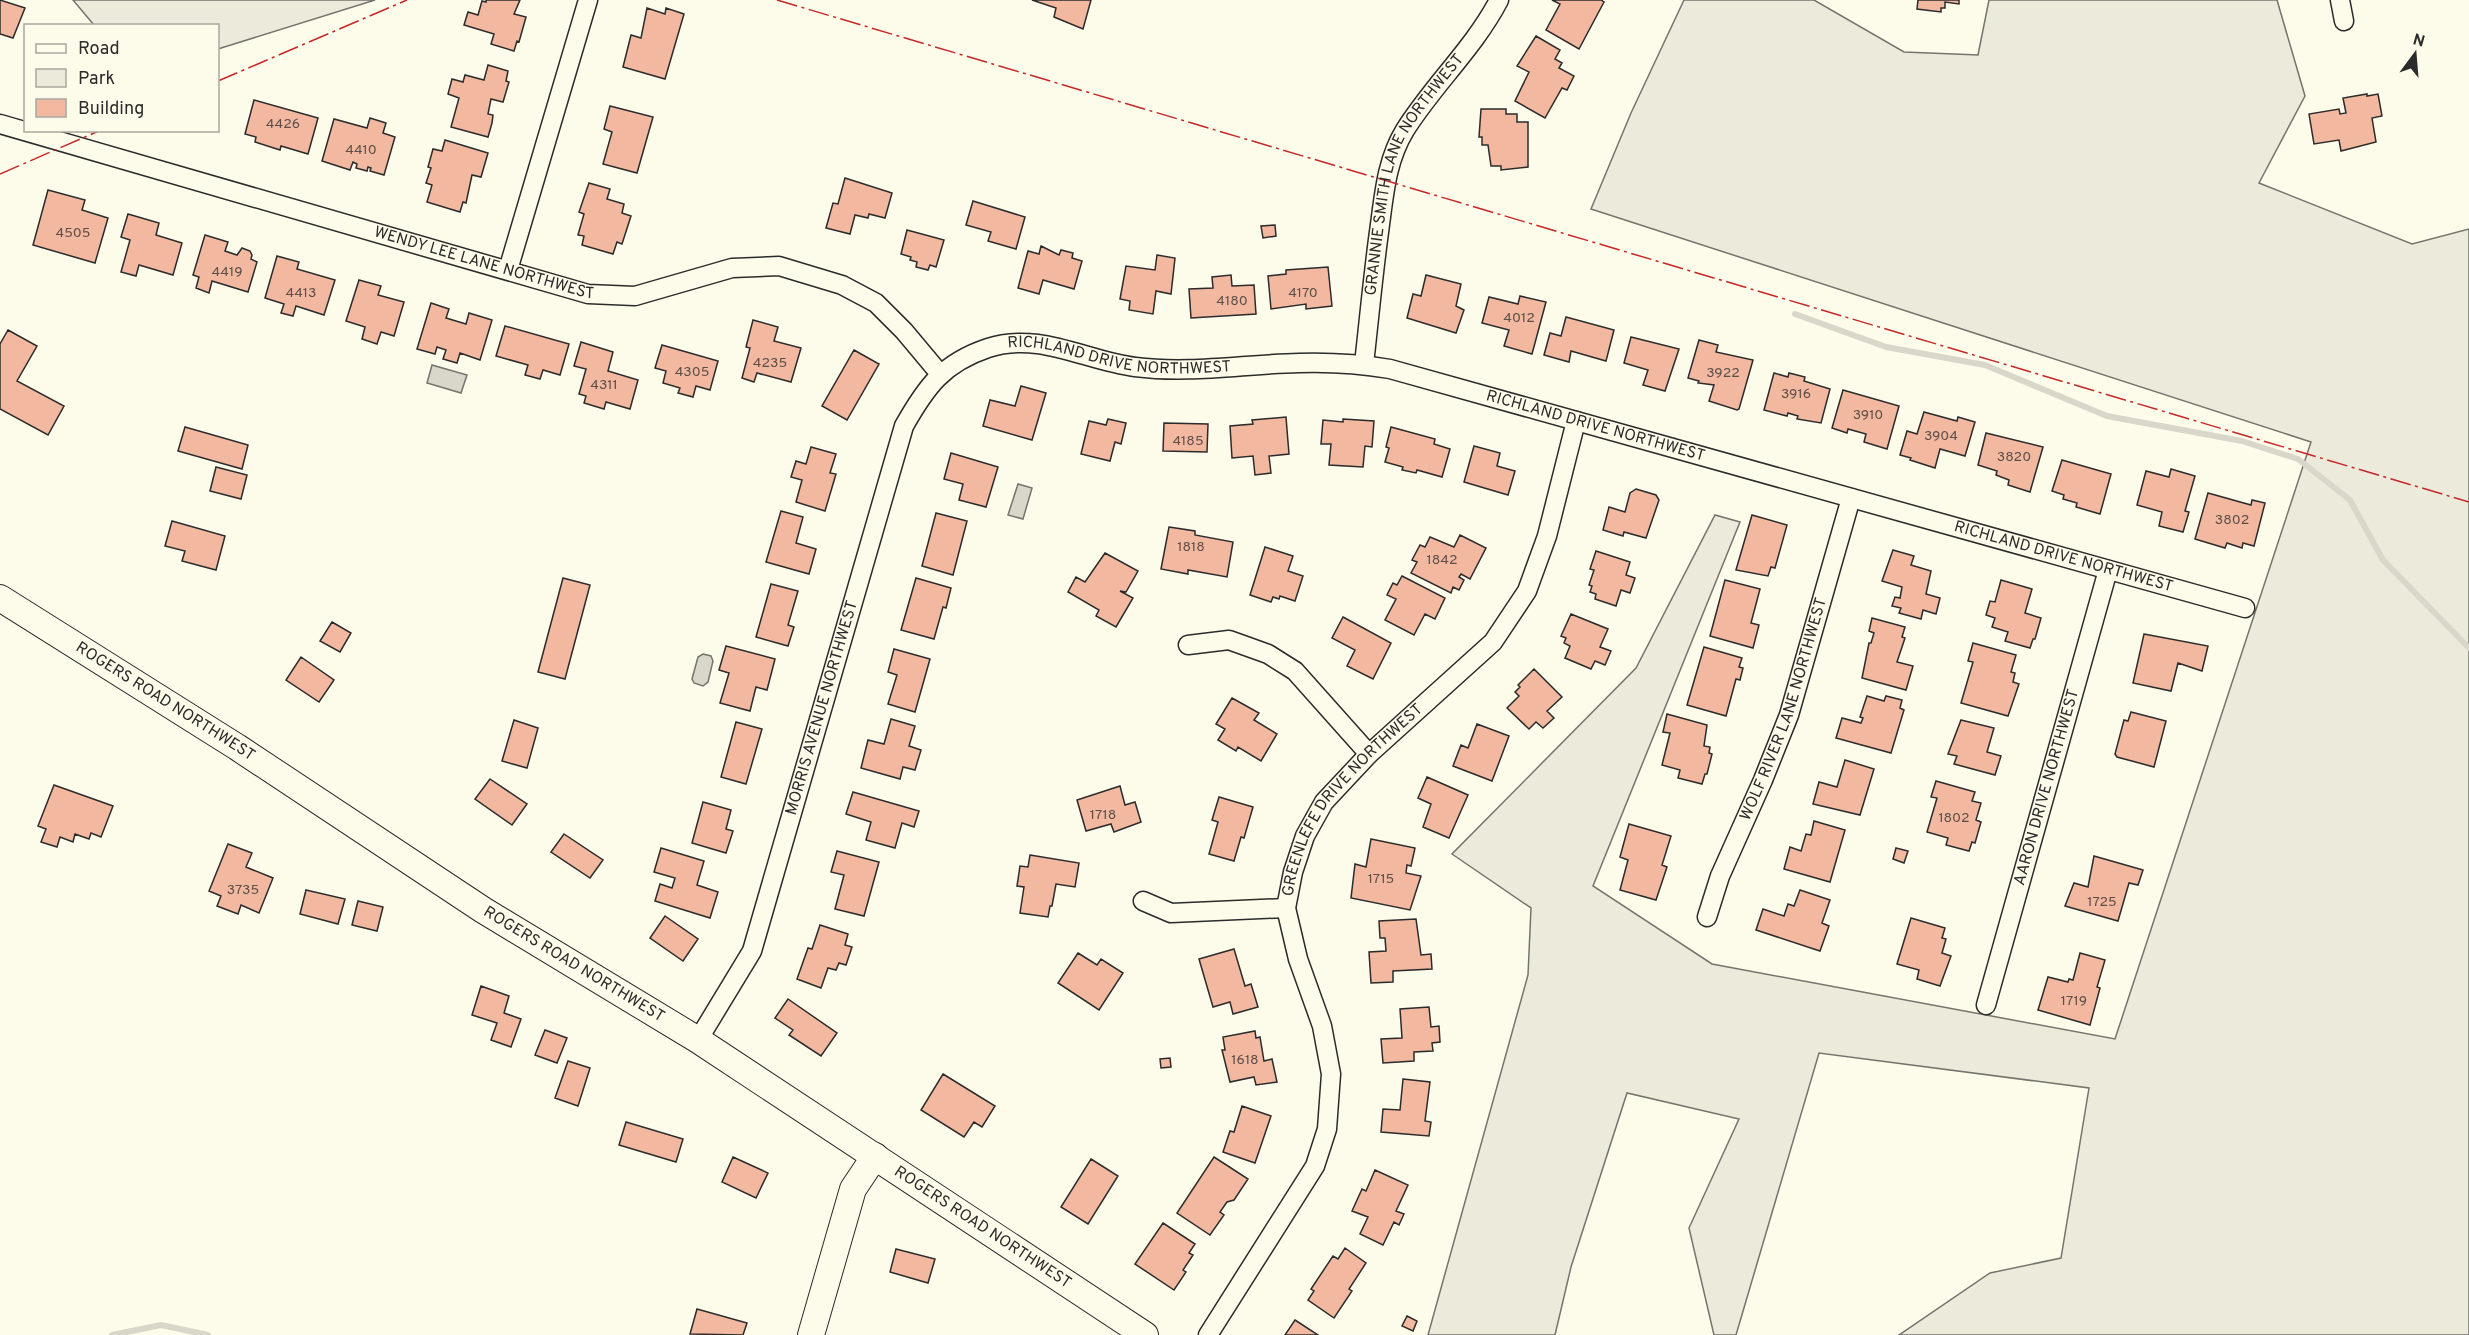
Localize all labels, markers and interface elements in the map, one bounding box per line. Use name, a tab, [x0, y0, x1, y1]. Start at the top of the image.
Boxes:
legend	[24, 24, 219, 132]
north arrow	[2385, 24, 2445, 84]
text: N	[2410, 30, 2427, 53]
text: Road	[78, 38, 120, 61]
street label: GRANNIE SMITH LANE NORTHWEST	[1361, 50, 1469, 297]
text: Park	[78, 68, 115, 91]
text: Building	[78, 98, 144, 121]
house number: 4426	[266, 116, 300, 133]
house number: 4410	[345, 142, 377, 159]
street label: WENDY LEE LANE NORTHWEST	[372, 223, 595, 304]
house number: 4505	[55, 225, 91, 242]
house number: 4419	[212, 264, 242, 281]
house number: 4413	[285, 285, 317, 302]
house number: 4170	[1288, 285, 1318, 302]
house number: 4180	[1216, 293, 1248, 310]
house number: 4012	[1503, 310, 1535, 327]
street label: RICHLAND DRIVE NORTHWEST	[1007, 333, 1232, 379]
house number: 4235	[753, 355, 787, 372]
house number: 4305	[675, 364, 709, 381]
house number: 3922	[1706, 365, 1740, 382]
house number: 4311	[590, 377, 618, 394]
street label: RICHLAND DRIVE NORTHWEST	[1484, 386, 1707, 467]
house number: 3916	[1781, 386, 1811, 403]
house number: 3910	[1853, 407, 1883, 424]
house number: 3904	[1924, 428, 1958, 445]
house number: 4185	[1172, 433, 1204, 450]
house number: 3820	[1997, 449, 2031, 466]
house number: 3802	[2215, 512, 2249, 529]
street label: RICHLAND DRIVE NORTHWEST	[1952, 517, 2175, 597]
house number: 1818	[1177, 539, 1205, 556]
house number: 1842	[1426, 552, 1458, 569]
street label: WOLF RIVER LANE NORTHWEST	[1736, 596, 1832, 824]
street label: MORRIS AVENUE NORTHWEST	[782, 598, 863, 818]
street label: ROGERS ROAD NORTHWEST	[72, 638, 259, 766]
street label: AARON DRIVE NORTHWEST	[2010, 687, 2084, 888]
street label: GREENLEFE DRIVE NORTHWEST	[1278, 700, 1427, 898]
house number: 1718	[1090, 807, 1116, 824]
house number: 1802	[1938, 810, 1970, 827]
house number: 1715	[1368, 871, 1394, 888]
house number: 3735	[227, 882, 259, 899]
house number: 1725	[2087, 894, 2117, 911]
street label: ROGERS ROAD NORTHWEST	[479, 902, 668, 1027]
house number: 1719	[2061, 993, 2087, 1010]
house number: 1618	[1231, 1052, 1259, 1069]
street label: ROGERS ROAD NORTHWEST	[890, 1162, 1075, 1293]

